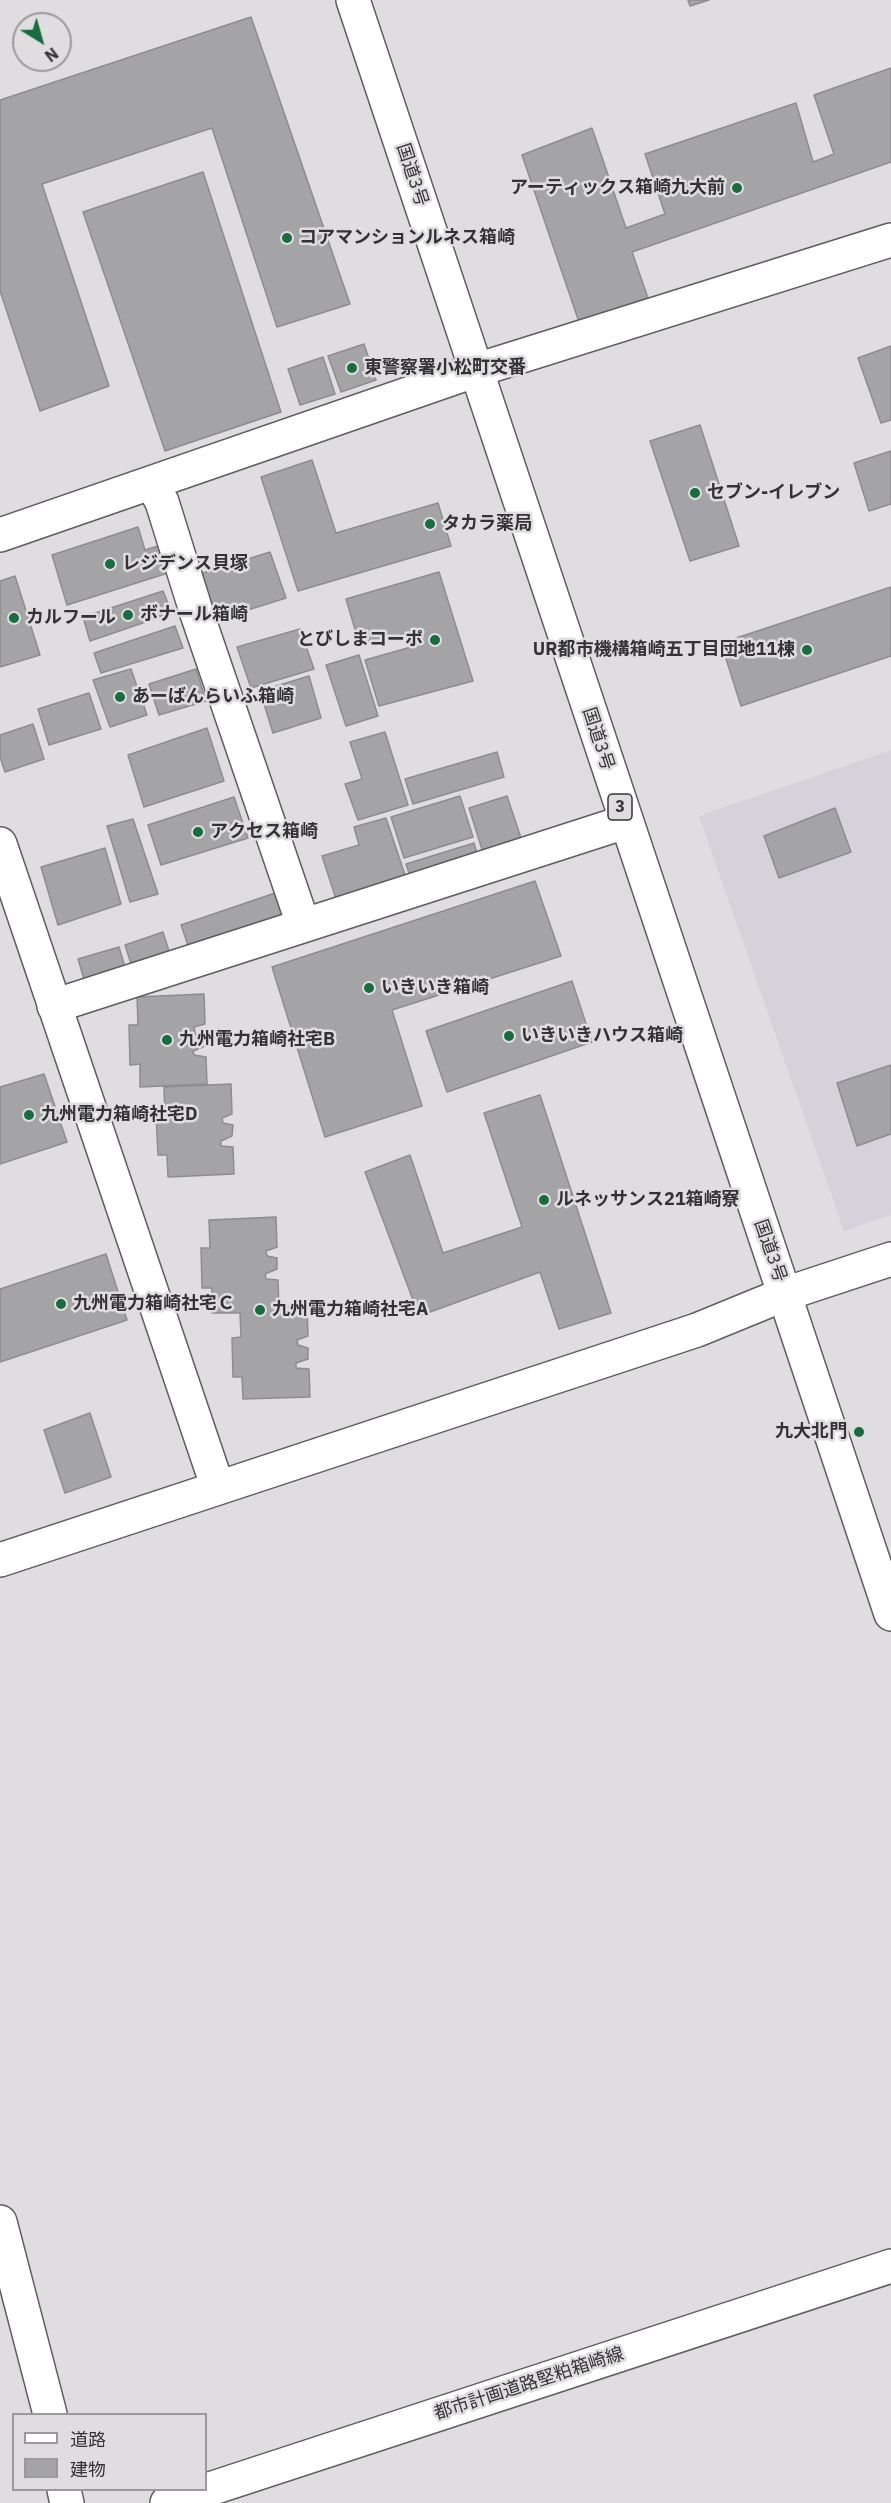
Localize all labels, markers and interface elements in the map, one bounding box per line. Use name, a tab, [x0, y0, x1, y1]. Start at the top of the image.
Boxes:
north arrow	[12, 12, 72, 72]
text: N	[41, 43, 62, 66]
street label: 国道3号	[392, 141, 432, 209]
place label: アーティックス箱崎九大前	[510, 177, 725, 199]
marker: アーティックス箱崎九大前	[730, 181, 744, 195]
place label: コアマンションルネス箱崎	[299, 227, 515, 249]
marker: コアマンションルネス箱崎	[280, 231, 294, 245]
place label: 東警察署小松町交番	[364, 357, 526, 379]
marker: 東警察署小松町交番	[345, 361, 359, 375]
place label: セブン-イレブン	[707, 482, 840, 504]
marker: セブン-イレブン	[688, 486, 702, 500]
place label: タカラ薬局	[442, 513, 532, 535]
marker: タカラ薬局	[423, 517, 437, 531]
place label: レジデンス貝塚	[122, 553, 248, 575]
marker: レジデンス貝塚	[103, 557, 117, 571]
place label: ボナール箱崎	[140, 604, 248, 626]
place label: カルフール	[26, 607, 116, 629]
marker: ボナール箱崎	[121, 608, 135, 622]
marker: カルフール	[7, 611, 21, 625]
place label: とびしまコーポ	[297, 629, 423, 651]
marker: とびしまコーポ	[428, 633, 442, 647]
place label: UR都市機構箱崎五丁目団地11棟	[533, 639, 795, 661]
marker: UR都市機構箱崎五丁目団地11棟	[800, 643, 814, 657]
place label: あーばんらいふ箱崎	[132, 686, 294, 708]
marker: あーばんらいふ箱崎	[113, 690, 127, 704]
street label: 国道3号	[578, 705, 618, 773]
road number: 3	[608, 794, 632, 820]
place label: アクセス箱崎	[210, 821, 318, 843]
marker: アクセス箱崎	[191, 825, 205, 839]
place label: いきいき箱崎	[381, 977, 489, 999]
marker: いきいき箱崎	[362, 981, 376, 995]
place label: いきいきハウス箱崎	[521, 1025, 683, 1047]
place label: 九州電力箱崎社宅B	[179, 1029, 335, 1051]
marker: いきいきハウス箱崎	[502, 1029, 516, 1043]
marker: 九州電力箱崎社宅B	[160, 1033, 174, 1047]
place label: 九州電力箱崎社宅D	[41, 1104, 198, 1126]
marker: 九州電力箱崎社宅D	[22, 1108, 36, 1122]
place label: ルネッサンス21箱崎寮	[556, 1189, 740, 1211]
marker: ルネッサンス21箱崎寮	[537, 1193, 551, 1207]
street label: 国道3号	[749, 1217, 791, 1285]
place label: 九州電力箱崎社宅Ｃ	[73, 1293, 235, 1315]
marker: 九州電力箱崎社宅Ｃ	[54, 1297, 68, 1311]
place label: 九州電力箱崎社宅A	[272, 1299, 428, 1321]
marker: 九州電力箱崎社宅A	[253, 1303, 267, 1317]
place label: 九大北門	[775, 1421, 847, 1443]
marker: 九大北門	[852, 1425, 866, 1439]
street label: 都市計画道路堅粕箱崎線	[432, 2343, 626, 2425]
legend	[12, 2413, 207, 2491]
text: 道路	[70, 2428, 106, 2451]
text: 建物	[70, 2458, 106, 2481]

